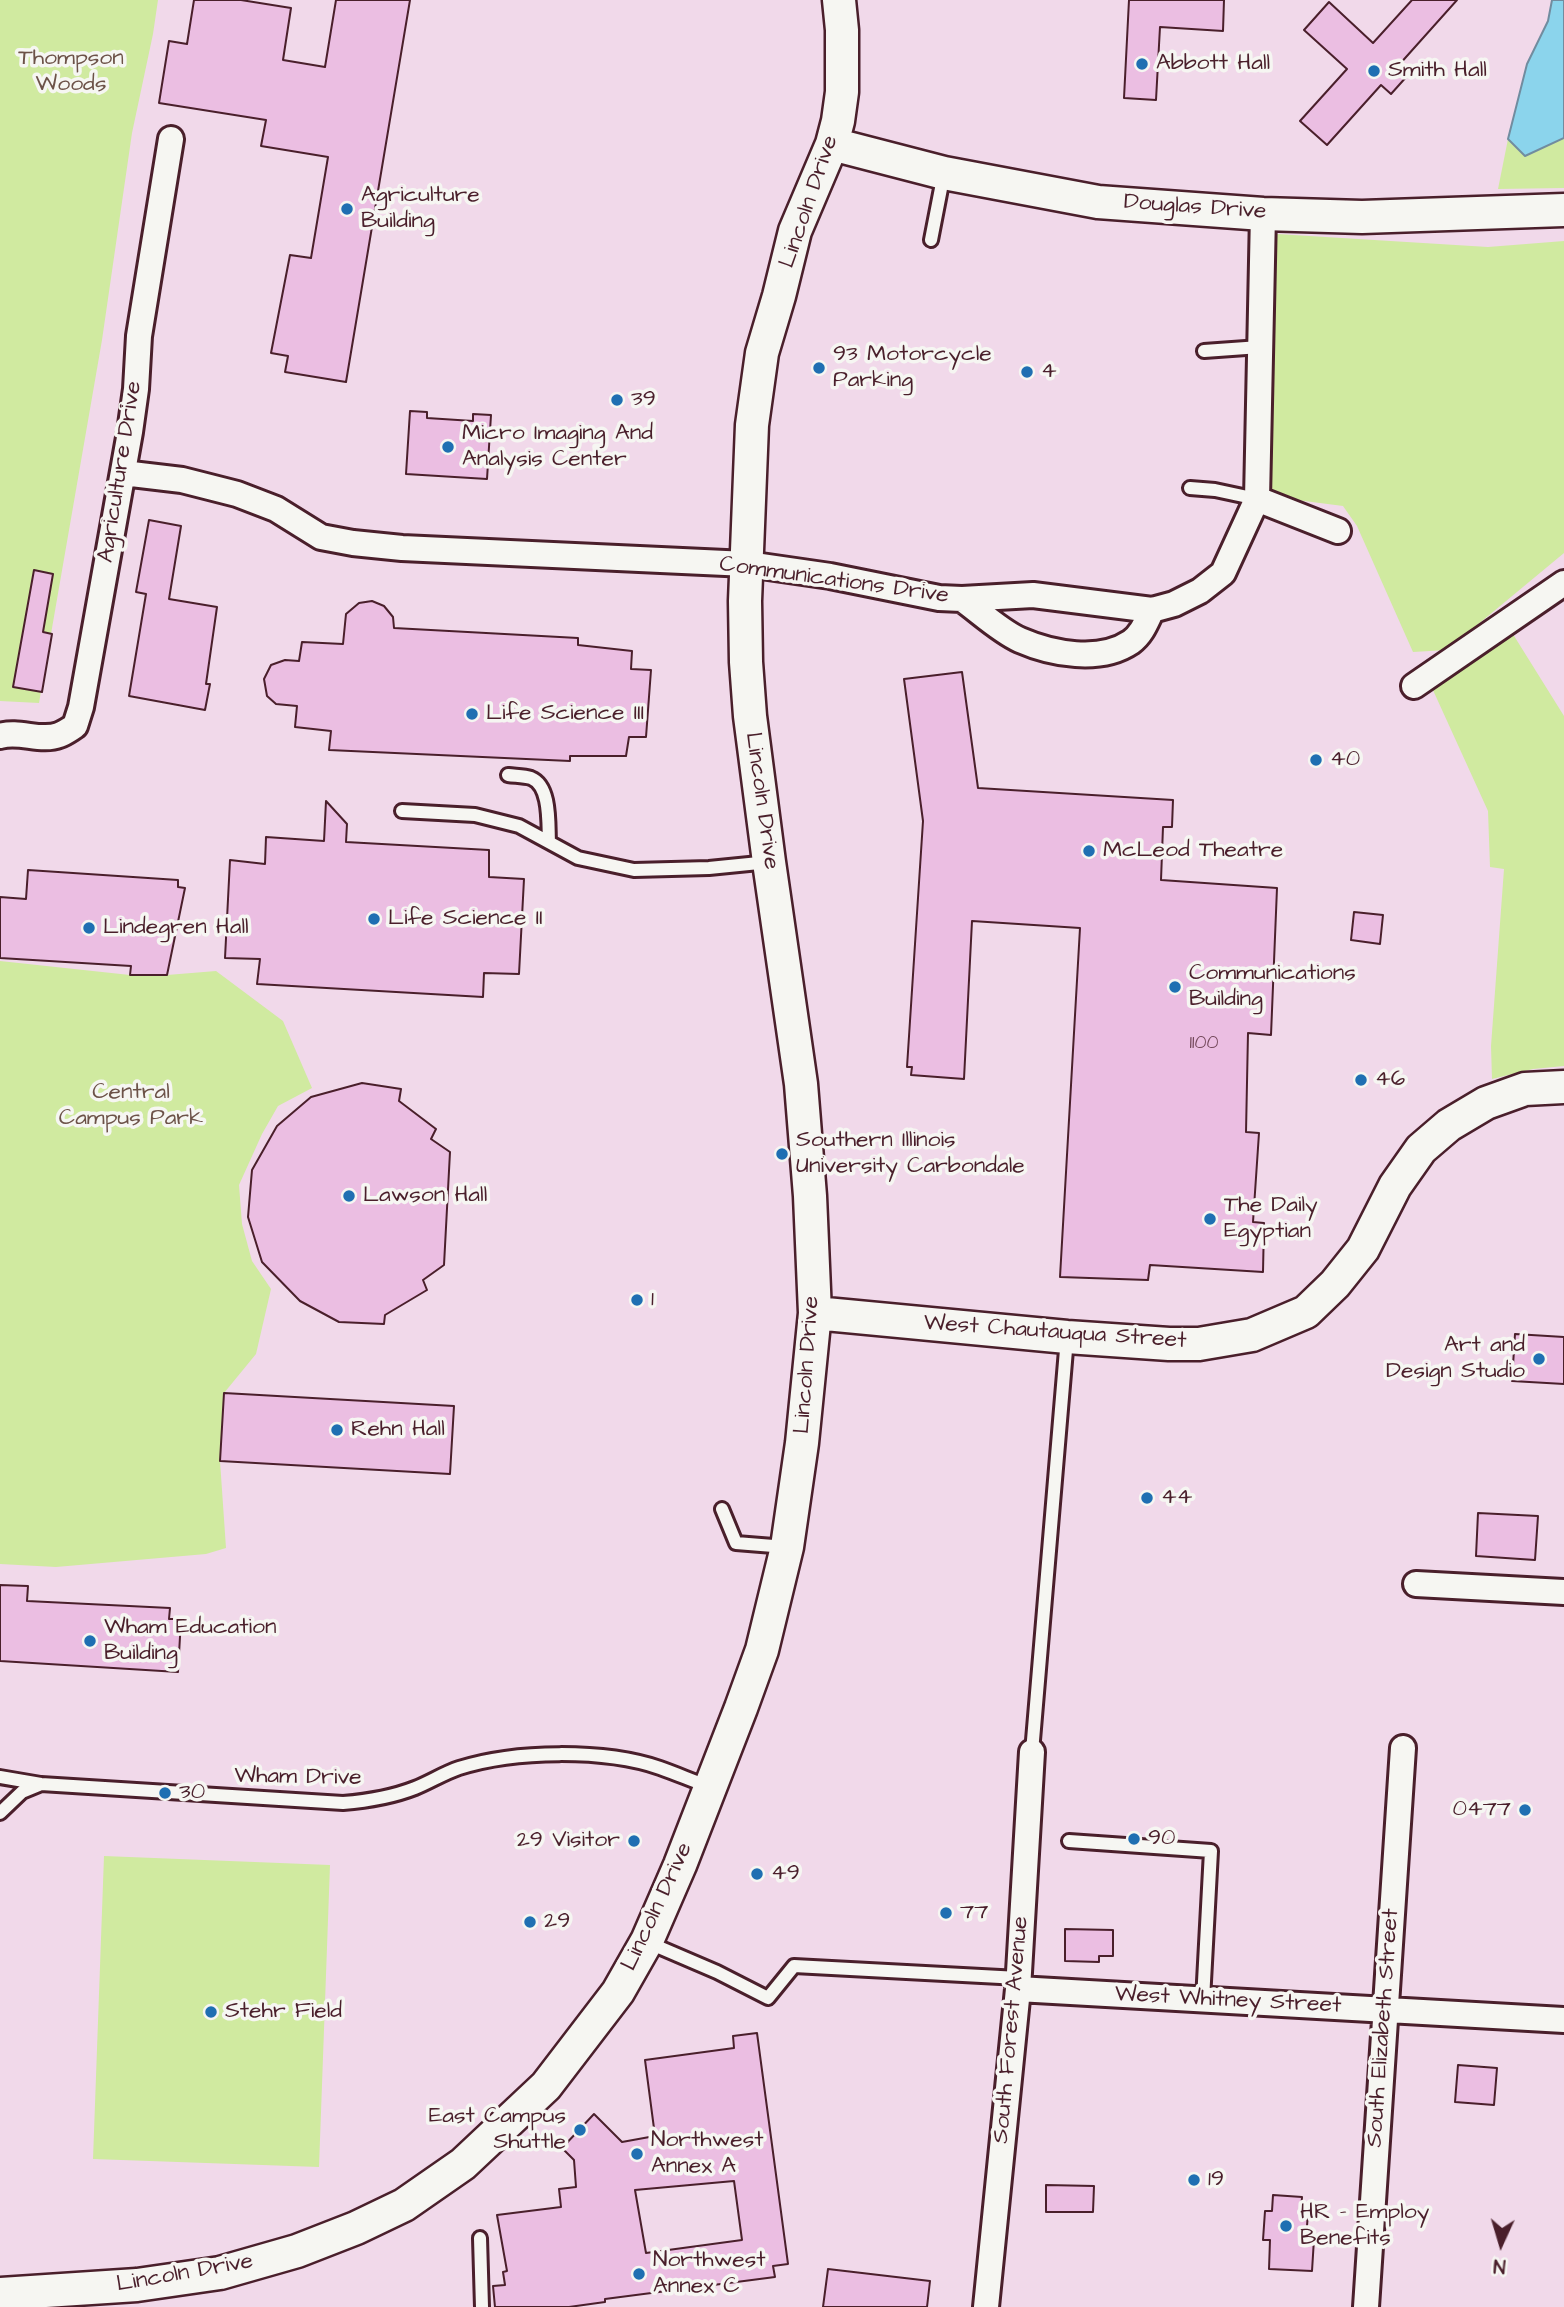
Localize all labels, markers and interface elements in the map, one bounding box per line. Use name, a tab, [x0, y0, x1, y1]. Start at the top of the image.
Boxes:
park label: Thompson Woods	[18, 45, 124, 99]
place label: Abbott Hall	[1156, 50, 1270, 78]
marker: Abbott Hall	[1134, 56, 1150, 72]
place label: Smith Hall	[1388, 57, 1487, 85]
marker: Smith Hall	[1366, 63, 1382, 79]
street label: Lincoln Drive	[774, 132, 846, 272]
place label: Agriculture Building	[361, 182, 480, 236]
street label: Douglas Drive	[1123, 189, 1267, 227]
marker: Agriculture Building	[339, 201, 355, 217]
place label: 93 Motorcycle Parking	[833, 341, 992, 395]
place label: 4	[1041, 358, 1057, 386]
marker: 93 Motorcycle Parking	[811, 360, 827, 376]
marker: 4	[1019, 364, 1035, 380]
street label: Agriculture Drive	[93, 379, 149, 565]
place label: 39	[631, 386, 656, 414]
marker: 39	[609, 392, 625, 408]
place label: Micro Imaging And Analysis Center	[462, 420, 653, 474]
marker: Micro Imaging And Analysis Center	[440, 439, 456, 455]
street label: Communications Drive	[718, 551, 950, 611]
place label: Life Science III	[486, 700, 644, 728]
marker: Life Science III	[464, 706, 480, 722]
street label: Lincoln Drive	[738, 731, 784, 871]
place label: 40	[1330, 746, 1360, 774]
marker: 40	[1308, 752, 1324, 768]
place label: McLeod Theatre	[1103, 837, 1283, 865]
marker: McLeod Theatre	[1081, 843, 1097, 859]
place label: Life Science II	[388, 905, 543, 933]
marker: Life Science II	[366, 911, 382, 927]
place label: Lindegren Hall	[103, 914, 249, 942]
marker: Lindegren Hall	[81, 920, 97, 936]
place label: Communications Building	[1189, 960, 1356, 1014]
marker: Communications Building	[1167, 979, 1183, 995]
house number: 1100	[1190, 1033, 1218, 1055]
place label: 46	[1375, 1066, 1405, 1094]
marker: 46	[1353, 1072, 1369, 1088]
park label: Central Campus Park	[59, 1079, 203, 1133]
place label: Southern Illinois University Carbondale	[796, 1127, 1025, 1181]
marker: Southern Illinois University Carbondale	[774, 1146, 790, 1162]
place label: Lawson Hall	[363, 1182, 487, 1210]
marker: Lawson Hall	[341, 1188, 357, 1204]
place label: The Daily Egyptian	[1224, 1192, 1318, 1246]
marker: The Daily Egyptian	[1202, 1211, 1218, 1227]
place label: 1	[651, 1286, 654, 1314]
marker: 1	[629, 1292, 645, 1308]
street label: Lincoln Drive	[789, 1295, 827, 1435]
street label: West Chautauqua Street	[923, 1310, 1187, 1356]
place label: Art and Design Studio	[1386, 1332, 1525, 1386]
marker: Art and Design Studio	[1531, 1351, 1547, 1367]
place label: Rehn Hall	[351, 1416, 445, 1444]
marker: Rehn Hall	[329, 1422, 345, 1438]
place label: 44	[1161, 1484, 1192, 1512]
marker: 44	[1139, 1490, 1155, 1506]
place label: Wham Education Building	[104, 1614, 276, 1668]
marker: Wham Education Building	[82, 1633, 98, 1649]
street label: Wham Drive	[234, 1763, 362, 1793]
place label: 30	[179, 1779, 205, 1807]
marker: 30	[157, 1785, 173, 1801]
place label: 0477	[1453, 1796, 1511, 1824]
marker: 0477	[1517, 1802, 1533, 1818]
place label: 90	[1148, 1825, 1176, 1853]
place label: 29 Visitor	[517, 1827, 620, 1855]
marker: 90	[1126, 1831, 1142, 1847]
marker: 29 Visitor	[626, 1833, 642, 1849]
street label: Lincoln Drive	[616, 1839, 700, 1975]
place label: 49	[771, 1860, 800, 1888]
marker: 49	[749, 1866, 765, 1882]
place label: 77	[960, 1899, 988, 1927]
marker: 77	[938, 1905, 954, 1921]
place label: 29	[544, 1908, 570, 1936]
street label: South Elizabeth Street	[1362, 1908, 1406, 2148]
marker: 29	[522, 1914, 538, 1930]
street label: South Forest Avenue	[988, 1915, 1036, 2145]
street label: West Whitney Street	[1114, 1981, 1342, 2021]
place label: Stehr Field	[225, 1998, 342, 2026]
marker: Stehr Field	[203, 2004, 219, 2020]
place label: East Campus Shuttle	[429, 2103, 566, 2157]
marker: East Campus Shuttle	[572, 2122, 588, 2138]
place label: Northwest Annex A	[651, 2127, 764, 2181]
marker: Northwest Annex A	[629, 2146, 645, 2162]
place label: 19	[1208, 2166, 1224, 2194]
marker: 19	[1186, 2172, 1202, 2188]
place label: HR - Employ Benefits	[1300, 2199, 1429, 2253]
north arrow	[1466, 2209, 1536, 2279]
marker: HR - Employ Benefits	[1278, 2218, 1294, 2234]
place label: Northwest Annex C	[653, 2247, 766, 2301]
street label: Lincoln Drive	[115, 2248, 255, 2300]
text: N	[1493, 2252, 1506, 2279]
marker: Northwest Annex C	[631, 2266, 647, 2282]

